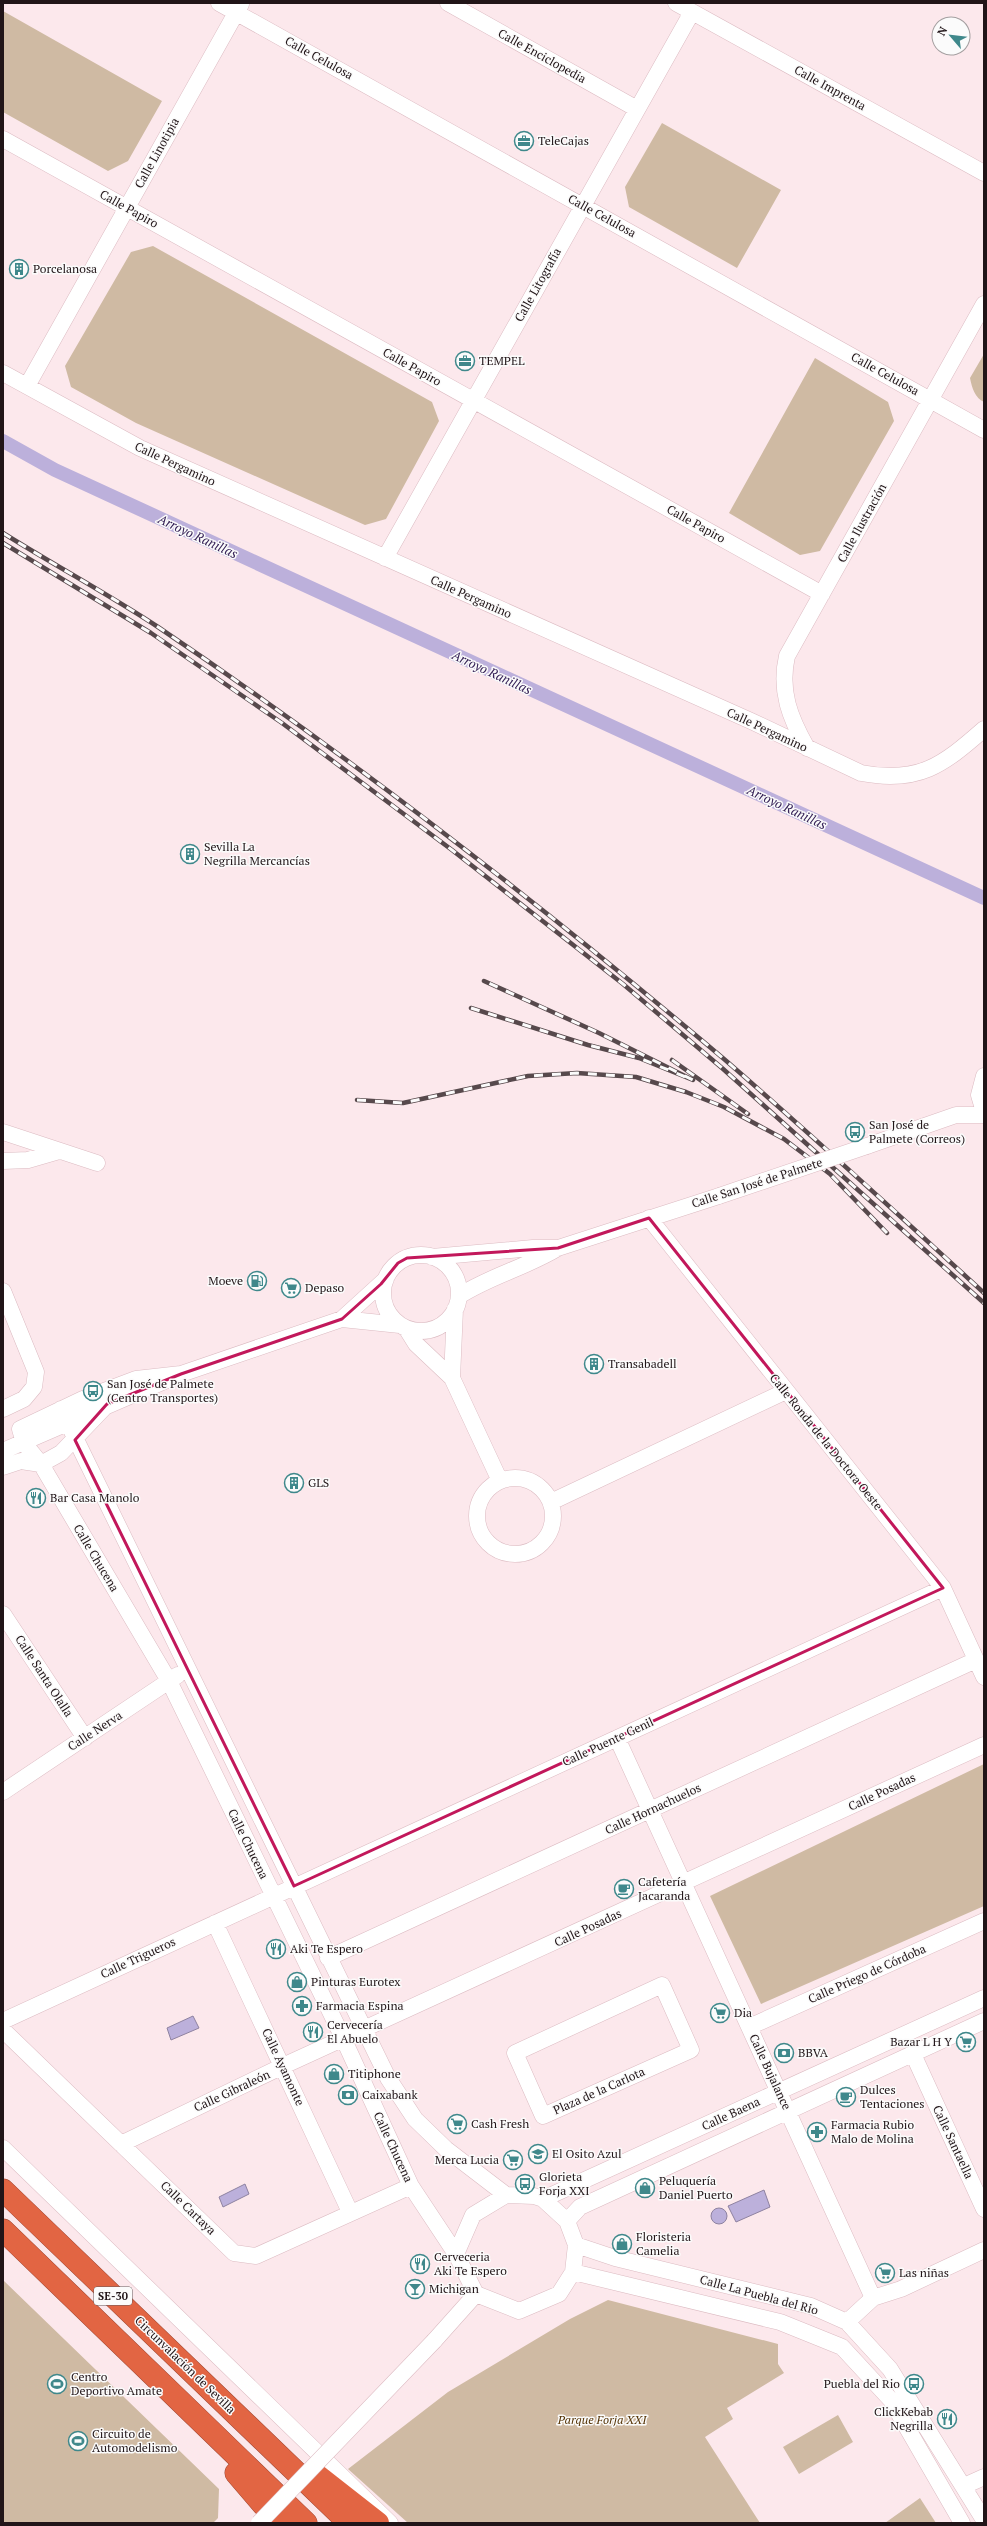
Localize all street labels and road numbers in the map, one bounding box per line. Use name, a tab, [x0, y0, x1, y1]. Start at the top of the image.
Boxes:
street label: Calle Enciclopedia	[496, 25, 589, 86]
street label: Calle Celulosa	[283, 33, 356, 82]
street label: Calle Imprenta	[792, 62, 869, 113]
street label: Calle Linotipia	[131, 115, 182, 191]
street label: Calle Papiro	[97, 186, 162, 231]
street label: Calle Celulosa	[566, 191, 639, 240]
street label: Calle Litografía	[511, 245, 564, 324]
street label: Calle Papiro	[380, 344, 445, 389]
street label: Calle Celulosa	[849, 349, 922, 398]
street label: Calle Pergamino	[132, 438, 218, 489]
street label: Calle Ilustración	[834, 481, 889, 565]
street label: Calle Papiro	[664, 501, 729, 546]
street label: Calle Pergamino	[428, 572, 515, 621]
street label: Calle Pergamino	[724, 704, 810, 755]
street label: Calle San José de Palmete	[690, 1154, 824, 1211]
street label: Calle Ronda de la Doctora Oeste	[767, 1371, 886, 1513]
street label: Calle Chucena	[70, 1521, 122, 1594]
street label: Calle Santa Olalla	[12, 1632, 77, 1720]
street label: Calle Nerva	[65, 1707, 125, 1754]
street label: Calle Puente Genil	[560, 1714, 656, 1769]
street label: Calle Posadas	[846, 1769, 918, 1814]
street label: Calle Hornachuelos	[602, 1780, 703, 1837]
street label: Calle Chucena	[225, 1806, 272, 1881]
street label: Calle Posadas	[552, 1905, 624, 1950]
street label: Calle Trigueros	[98, 1934, 178, 1981]
street label: Calle Priego de Córdoba	[806, 1941, 928, 2006]
street label: Calle Ayamonte	[259, 2026, 308, 2108]
street label: Calle Bujalance	[746, 2031, 795, 2112]
street label: Plaza de la Carlota	[551, 2064, 647, 2118]
street label: Calle Gibraleón	[191, 2066, 272, 2115]
street label: Calle Baena	[699, 2094, 762, 2134]
street label: Calle Santaella	[930, 2103, 977, 2181]
street label: Calle Chucena	[371, 2109, 416, 2185]
street label: Calle Cartaya	[158, 2178, 219, 2238]
street label: Calle La Puebla del Rio	[698, 2272, 820, 2318]
road number: SE-30	[94, 2287, 132, 2305]
street label: Circunvalación de Sevilla	[132, 2313, 239, 2417]

